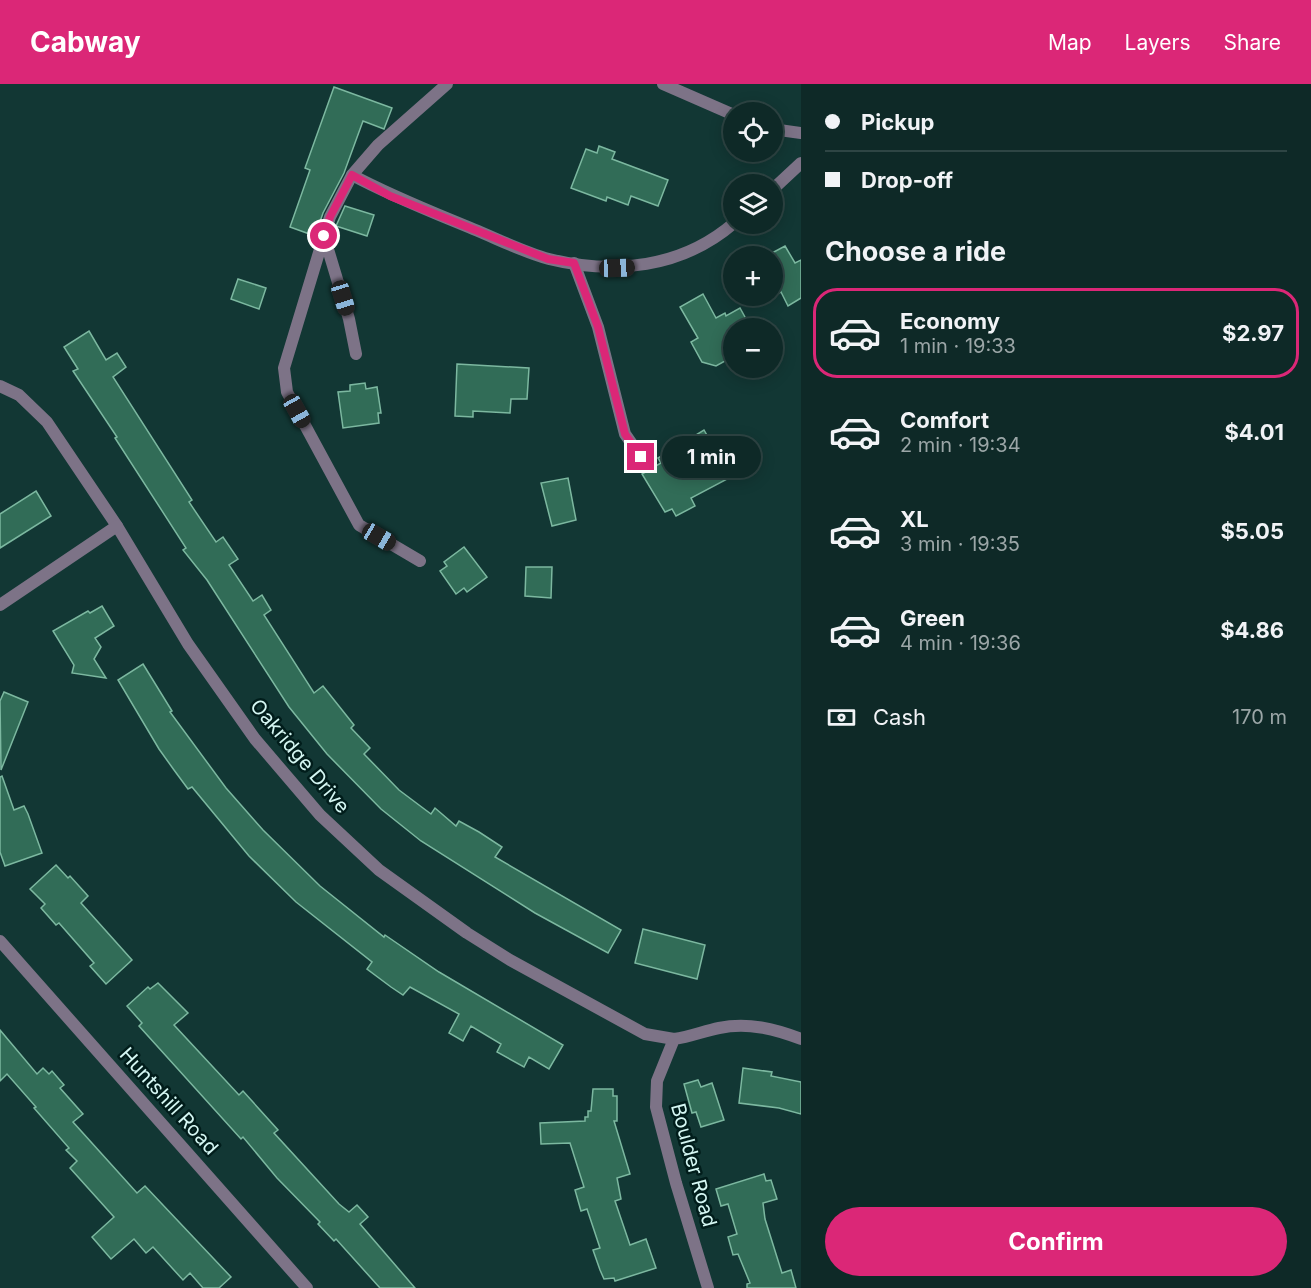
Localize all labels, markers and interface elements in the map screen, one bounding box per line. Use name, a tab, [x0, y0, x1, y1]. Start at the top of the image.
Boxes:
text: Cabway	[30, 25, 141, 59]
text: Map	[1048, 30, 1092, 55]
text: Layers	[1125, 30, 1191, 55]
text: Share	[1224, 30, 1281, 55]
map controls	[723, 102, 783, 378]
button: locate	[723, 102, 783, 162]
text: Pickup	[861, 109, 935, 135]
text: Drop-off	[861, 167, 953, 193]
button: layers	[723, 174, 783, 234]
route start	[310, 222, 337, 249]
text: Choose a ride	[825, 235, 1006, 268]
button: +	[723, 246, 783, 306]
car	[599, 258, 635, 278]
car	[329, 278, 357, 318]
icon: car	[828, 306, 882, 360]
text: Economy	[900, 308, 1000, 334]
button: −	[723, 318, 783, 378]
text: $2.97	[1222, 320, 1284, 346]
text: 1 min · 19:33	[900, 334, 1016, 358]
car	[280, 391, 314, 431]
icon: car	[828, 405, 882, 459]
text: Comfort	[900, 407, 989, 433]
text: $4.01	[1224, 419, 1284, 445]
text: 2 min · 19:34	[900, 433, 1021, 457]
callout: 1 min	[662, 436, 761, 478]
route end	[627, 443, 654, 470]
text: 1 min	[687, 445, 736, 469]
icon: car	[828, 504, 882, 558]
text: XL	[900, 506, 929, 532]
text: $5.05	[1220, 518, 1284, 544]
car	[359, 520, 399, 554]
text: 3 min · 19:35	[900, 532, 1020, 556]
icon: car	[828, 603, 882, 657]
text: Green	[900, 605, 965, 631]
text: $4.86	[1220, 617, 1284, 643]
text: 4 min · 19:36	[900, 631, 1021, 655]
street label: Oakridge Drive	[245, 694, 355, 818]
icon: cash	[825, 701, 858, 734]
text: Cash	[873, 704, 926, 730]
text: 170 m	[1232, 705, 1287, 729]
street label: Huntshill Road	[115, 1043, 223, 1159]
street label: Boulder Road	[666, 1101, 722, 1229]
button: Confirm	[825, 1207, 1287, 1276]

